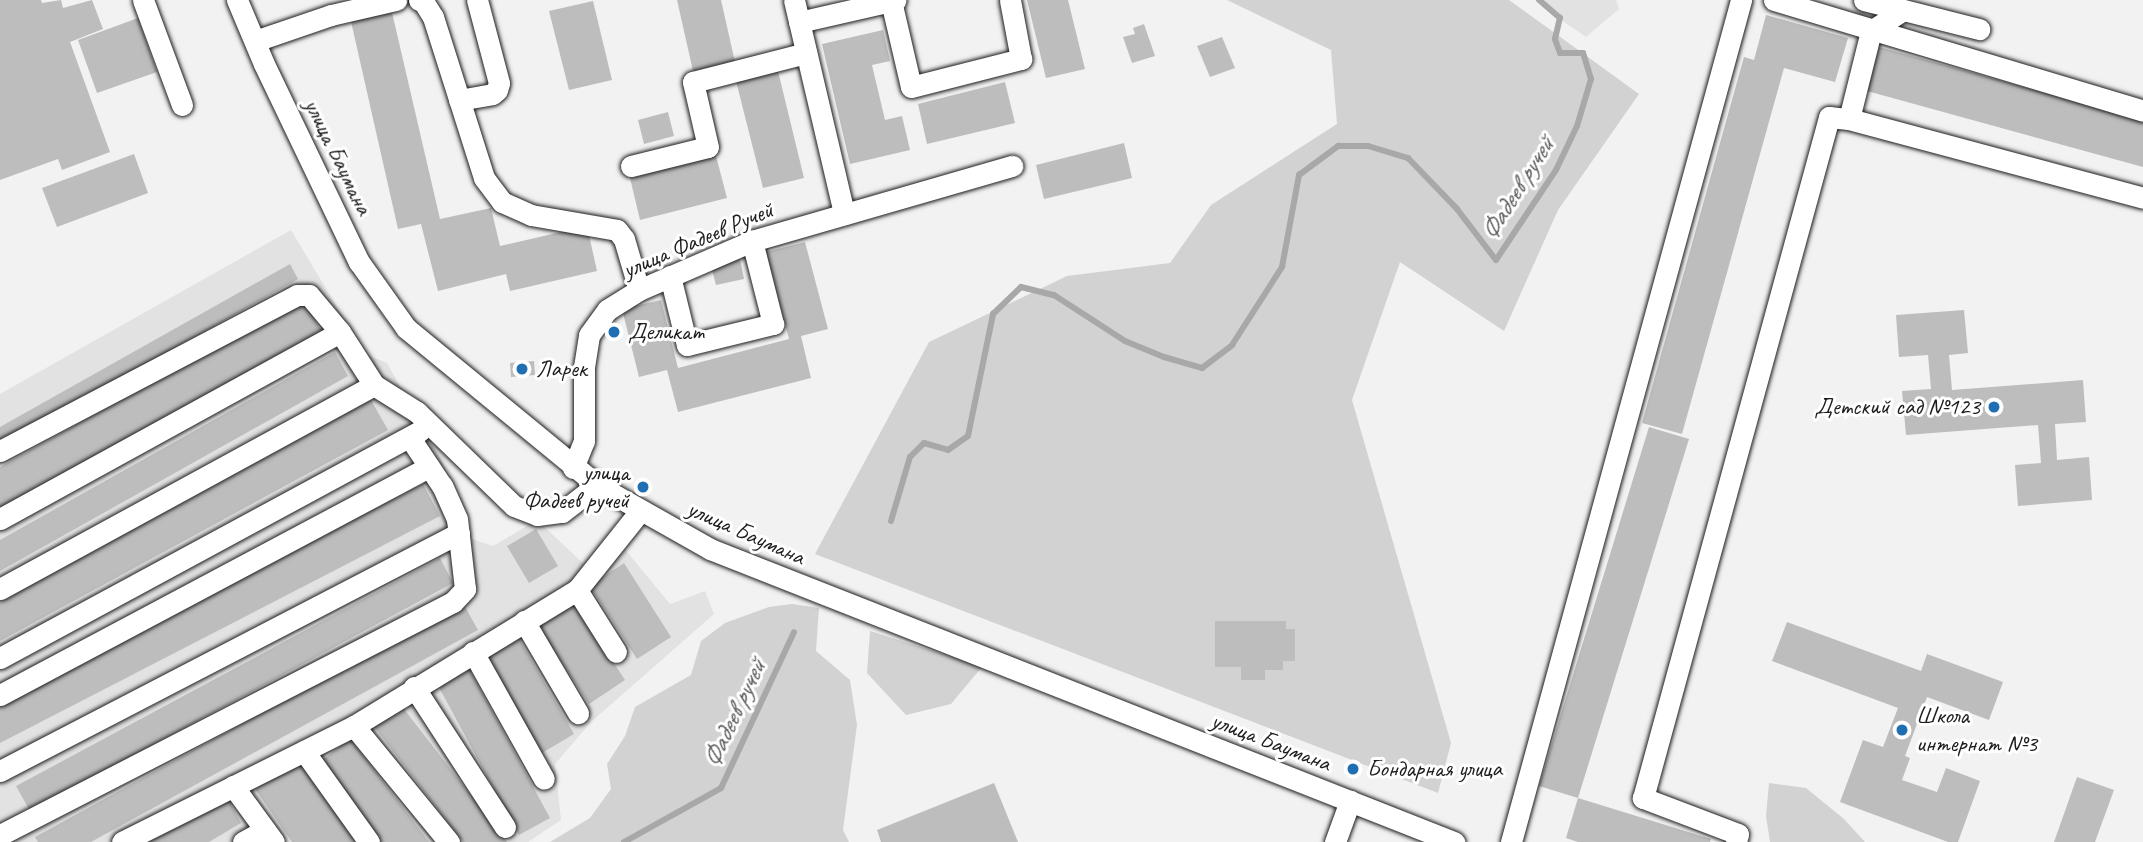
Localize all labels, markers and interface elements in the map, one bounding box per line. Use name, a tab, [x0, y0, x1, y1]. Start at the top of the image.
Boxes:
street label: улица Баумана	[298, 94, 378, 220]
water label: Фадеев ручей	[1473, 132, 1561, 246]
street label: улица Фадеев Ручей	[619, 195, 777, 285]
place label: Деликат	[628, 318, 704, 346]
marker: Деликат	[606, 324, 622, 340]
place label: Ларек	[536, 355, 587, 383]
marker: Ларек	[514, 361, 530, 377]
place label: Детский сад №123	[1814, 393, 1980, 421]
marker: Детский сад №123	[1986, 399, 2002, 415]
place label: улица Фадеев ручей	[523, 459, 629, 515]
marker: улица Фадеев ручей	[635, 479, 651, 495]
street label: улица Баумана	[683, 494, 809, 572]
water label: Фадеев ручей	[696, 655, 772, 773]
place label: Школа интернат №3	[1916, 702, 2037, 758]
street label: улица Баумана	[1207, 706, 1335, 778]
marker: Школа интернат №3	[1894, 722, 1910, 738]
place label: Бондарная улица	[1367, 755, 1504, 783]
marker: Бондарная улица	[1345, 761, 1361, 777]

